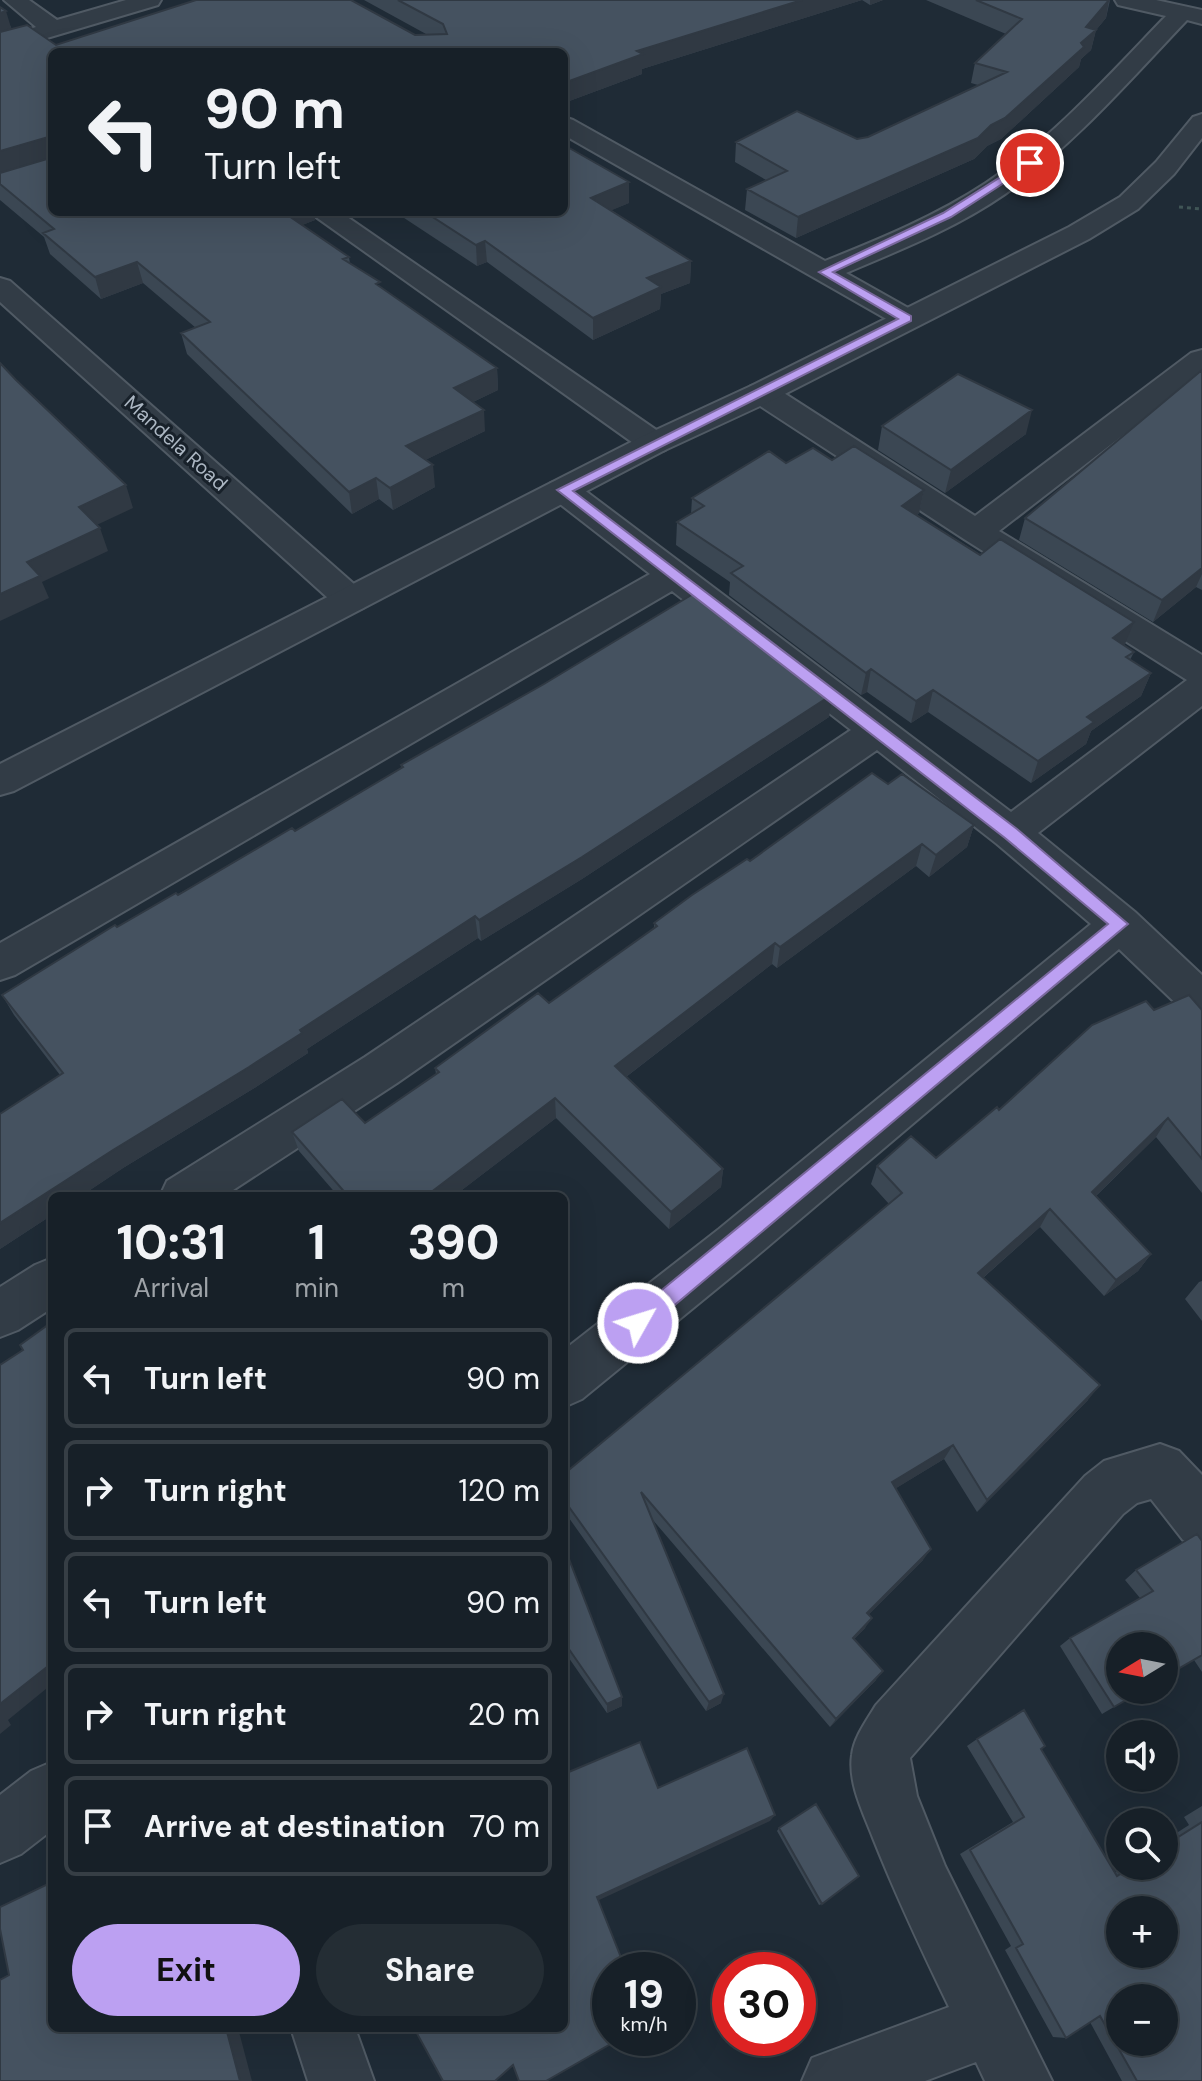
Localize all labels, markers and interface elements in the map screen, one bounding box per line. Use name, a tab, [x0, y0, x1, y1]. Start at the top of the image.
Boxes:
text: 90 m	[204, 72, 345, 145]
icon: left	[72, 80, 176, 184]
pin	[996, 129, 1064, 197]
icon: arrive	[1008, 141, 1052, 185]
text: Turn left	[204, 143, 341, 190]
street label: Mandela Road	[119, 390, 233, 496]
text: 10:31	[117, 1211, 226, 1274]
text: 1	[308, 1211, 325, 1274]
text: 390	[407, 1211, 499, 1274]
text: Arrival	[133, 1271, 209, 1305]
text: min	[295, 1271, 339, 1305]
text: m	[442, 1271, 465, 1305]
position arrow	[596, 1281, 680, 1365]
icon: left	[76, 1356, 120, 1400]
text: Turn left	[144, 1359, 267, 1398]
text: 90 m	[466, 1359, 540, 1398]
icon: right	[76, 1468, 120, 1512]
text: Turn right	[144, 1471, 287, 1510]
text: 120 m	[458, 1471, 540, 1510]
icon: left	[76, 1580, 120, 1624]
text: Turn left	[144, 1583, 267, 1622]
text: 90 m	[466, 1583, 540, 1622]
north arrow	[1106, 1632, 1178, 1704]
map controls	[1106, 1632, 1178, 2056]
icon: right	[76, 1692, 120, 1736]
text: Turn right	[144, 1695, 287, 1734]
text: 20 m	[468, 1695, 540, 1734]
button: sound	[1106, 1720, 1178, 1792]
icon: arrive	[76, 1804, 120, 1848]
text: Arrive at destination	[144, 1807, 445, 1846]
text: 70 m	[469, 1807, 540, 1846]
button: search	[1106, 1808, 1178, 1880]
button: +	[1106, 1896, 1178, 1968]
button: Exit	[72, 1924, 300, 2016]
button: Share	[316, 1924, 544, 2016]
speed limit sign: 30	[712, 1952, 816, 2056]
text: 19	[624, 1968, 664, 2020]
button: −	[1106, 1984, 1178, 2056]
text: km/h	[620, 2011, 668, 2037]

